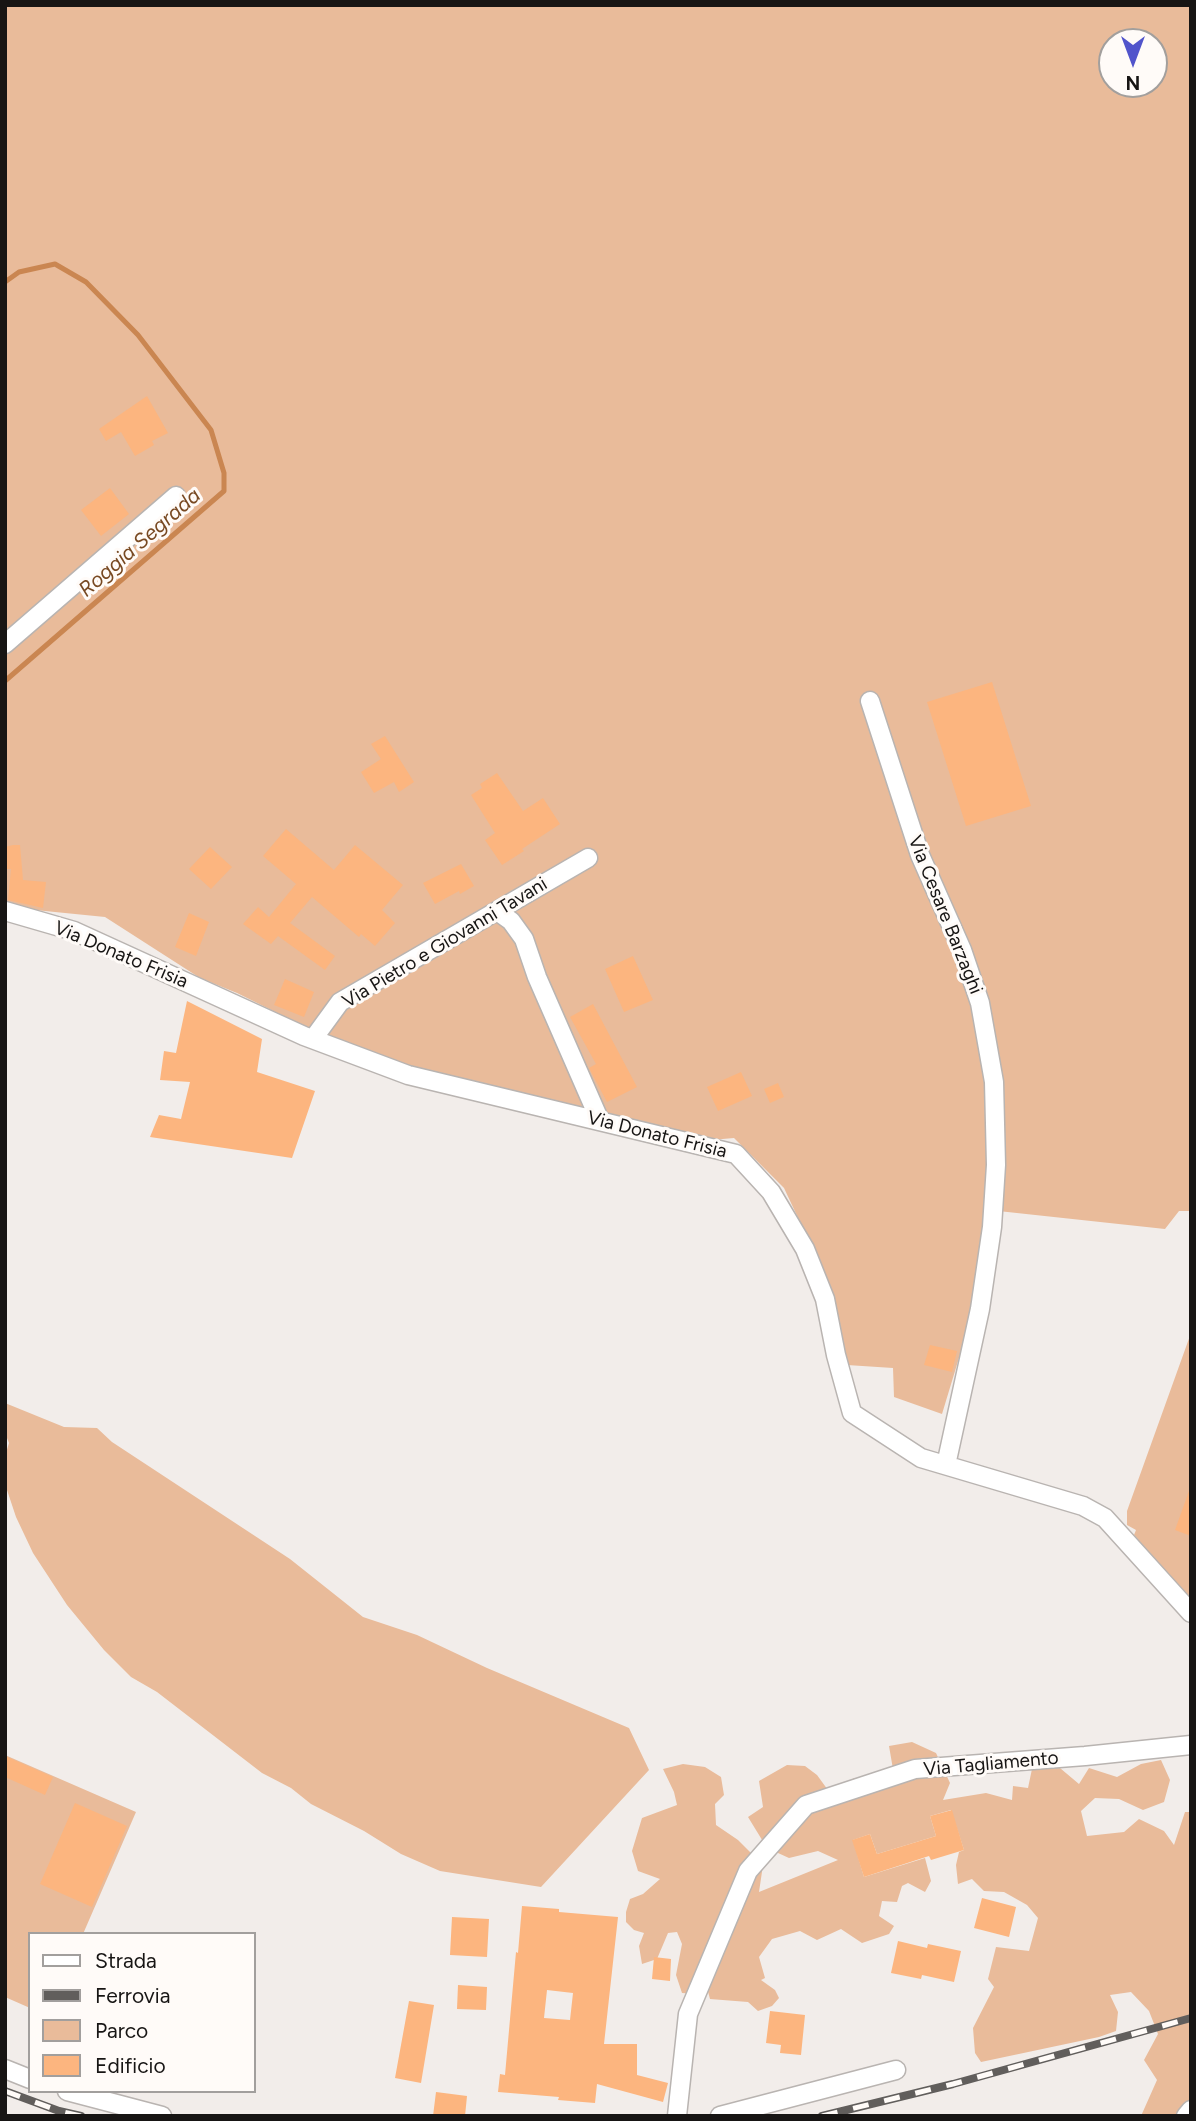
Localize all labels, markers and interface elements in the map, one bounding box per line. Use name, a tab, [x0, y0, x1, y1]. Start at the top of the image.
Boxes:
north arrow	[1098, 28, 1168, 98]
text: N	[1126, 71, 1140, 94]
water label: Roggia Segrada	[74, 483, 206, 603]
street label: Via Cesare Barzaghi	[903, 832, 987, 998]
street label: Via Pietro e Giovanni Tavani	[339, 873, 551, 1013]
street label: Via Donato Frisia	[51, 917, 191, 993]
street label: Via Donato Frisia	[585, 1107, 729, 1163]
street label: Via Tagliamento	[922, 1747, 1060, 1781]
legend	[28, 1932, 256, 2093]
text: Strada	[95, 1948, 157, 1973]
text: Ferrovia	[95, 1983, 170, 2008]
text: Parco	[95, 2018, 148, 2043]
text: Edificio	[95, 2053, 166, 2078]

